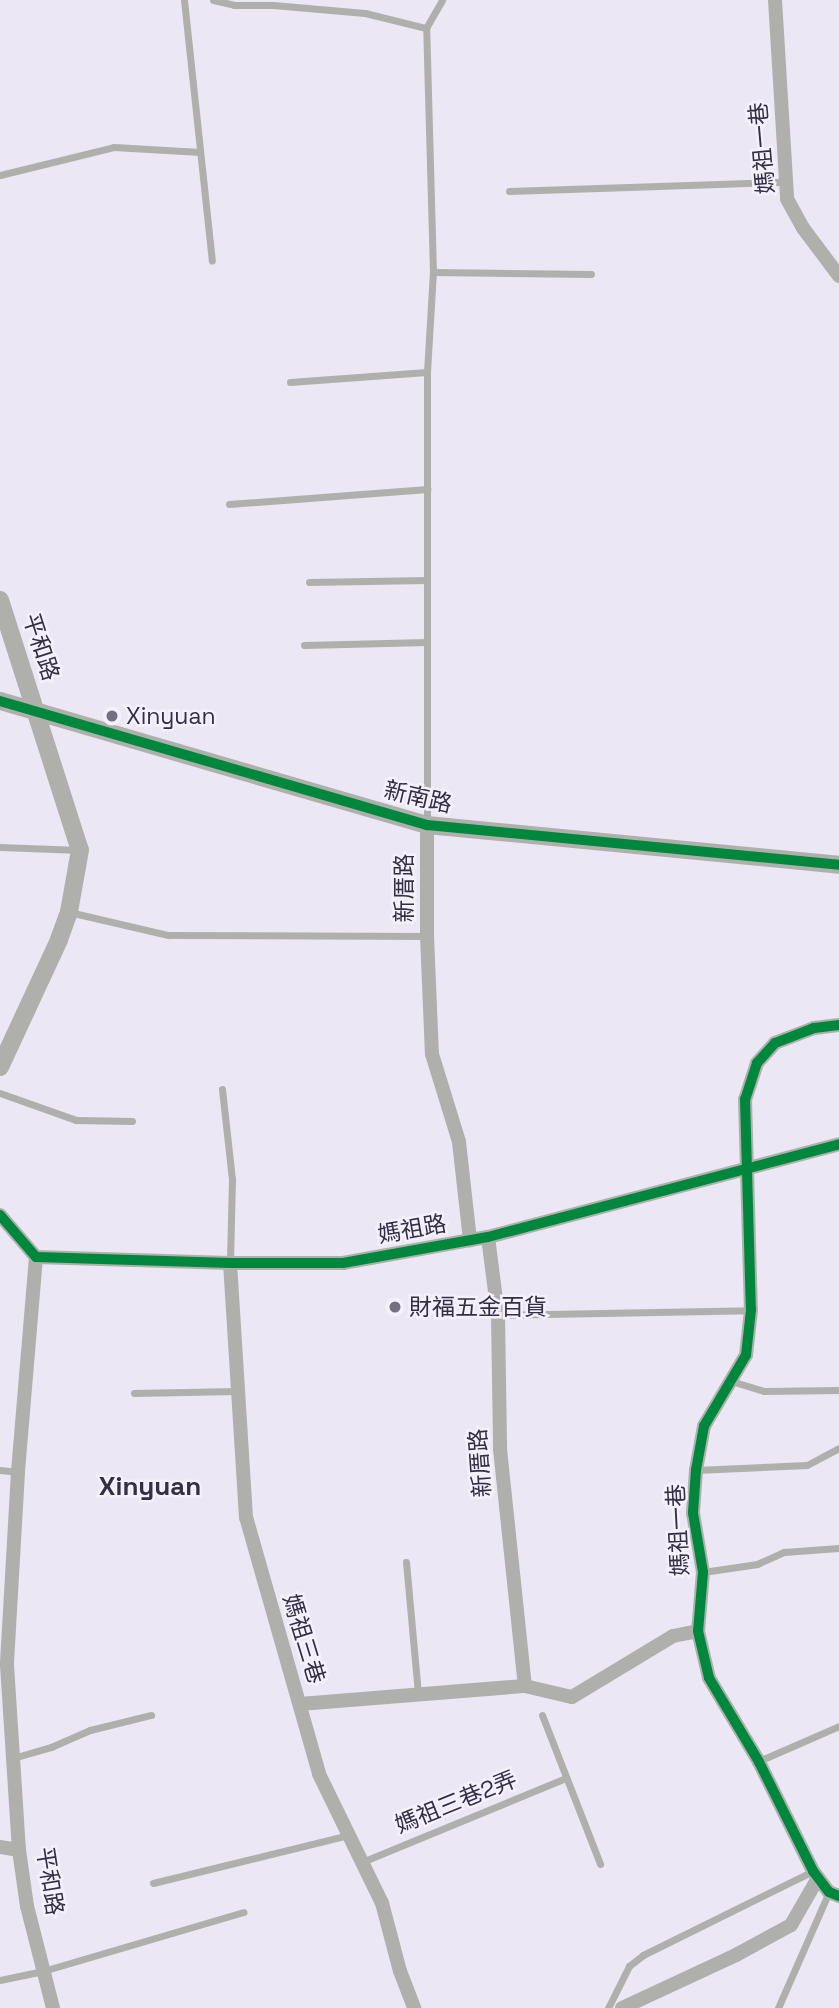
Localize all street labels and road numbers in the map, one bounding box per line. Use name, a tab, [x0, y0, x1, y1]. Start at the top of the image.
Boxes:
street label: 媽祖一巷	[744, 101, 780, 195]
street label: 平和路	[17, 610, 65, 684]
street label: 新南路	[381, 776, 455, 818]
street label: 新厝路	[390, 854, 418, 922]
street label: 媽祖路	[376, 1209, 448, 1249]
street label: 新厝路	[464, 1428, 496, 1498]
street label: 媽祖一巷	[662, 1483, 694, 1577]
street label: 媽祖三巷	[277, 1591, 331, 1687]
street label: 媽祖三巷2弄	[391, 1765, 521, 1839]
street label: 平和路	[31, 1845, 69, 1917]

